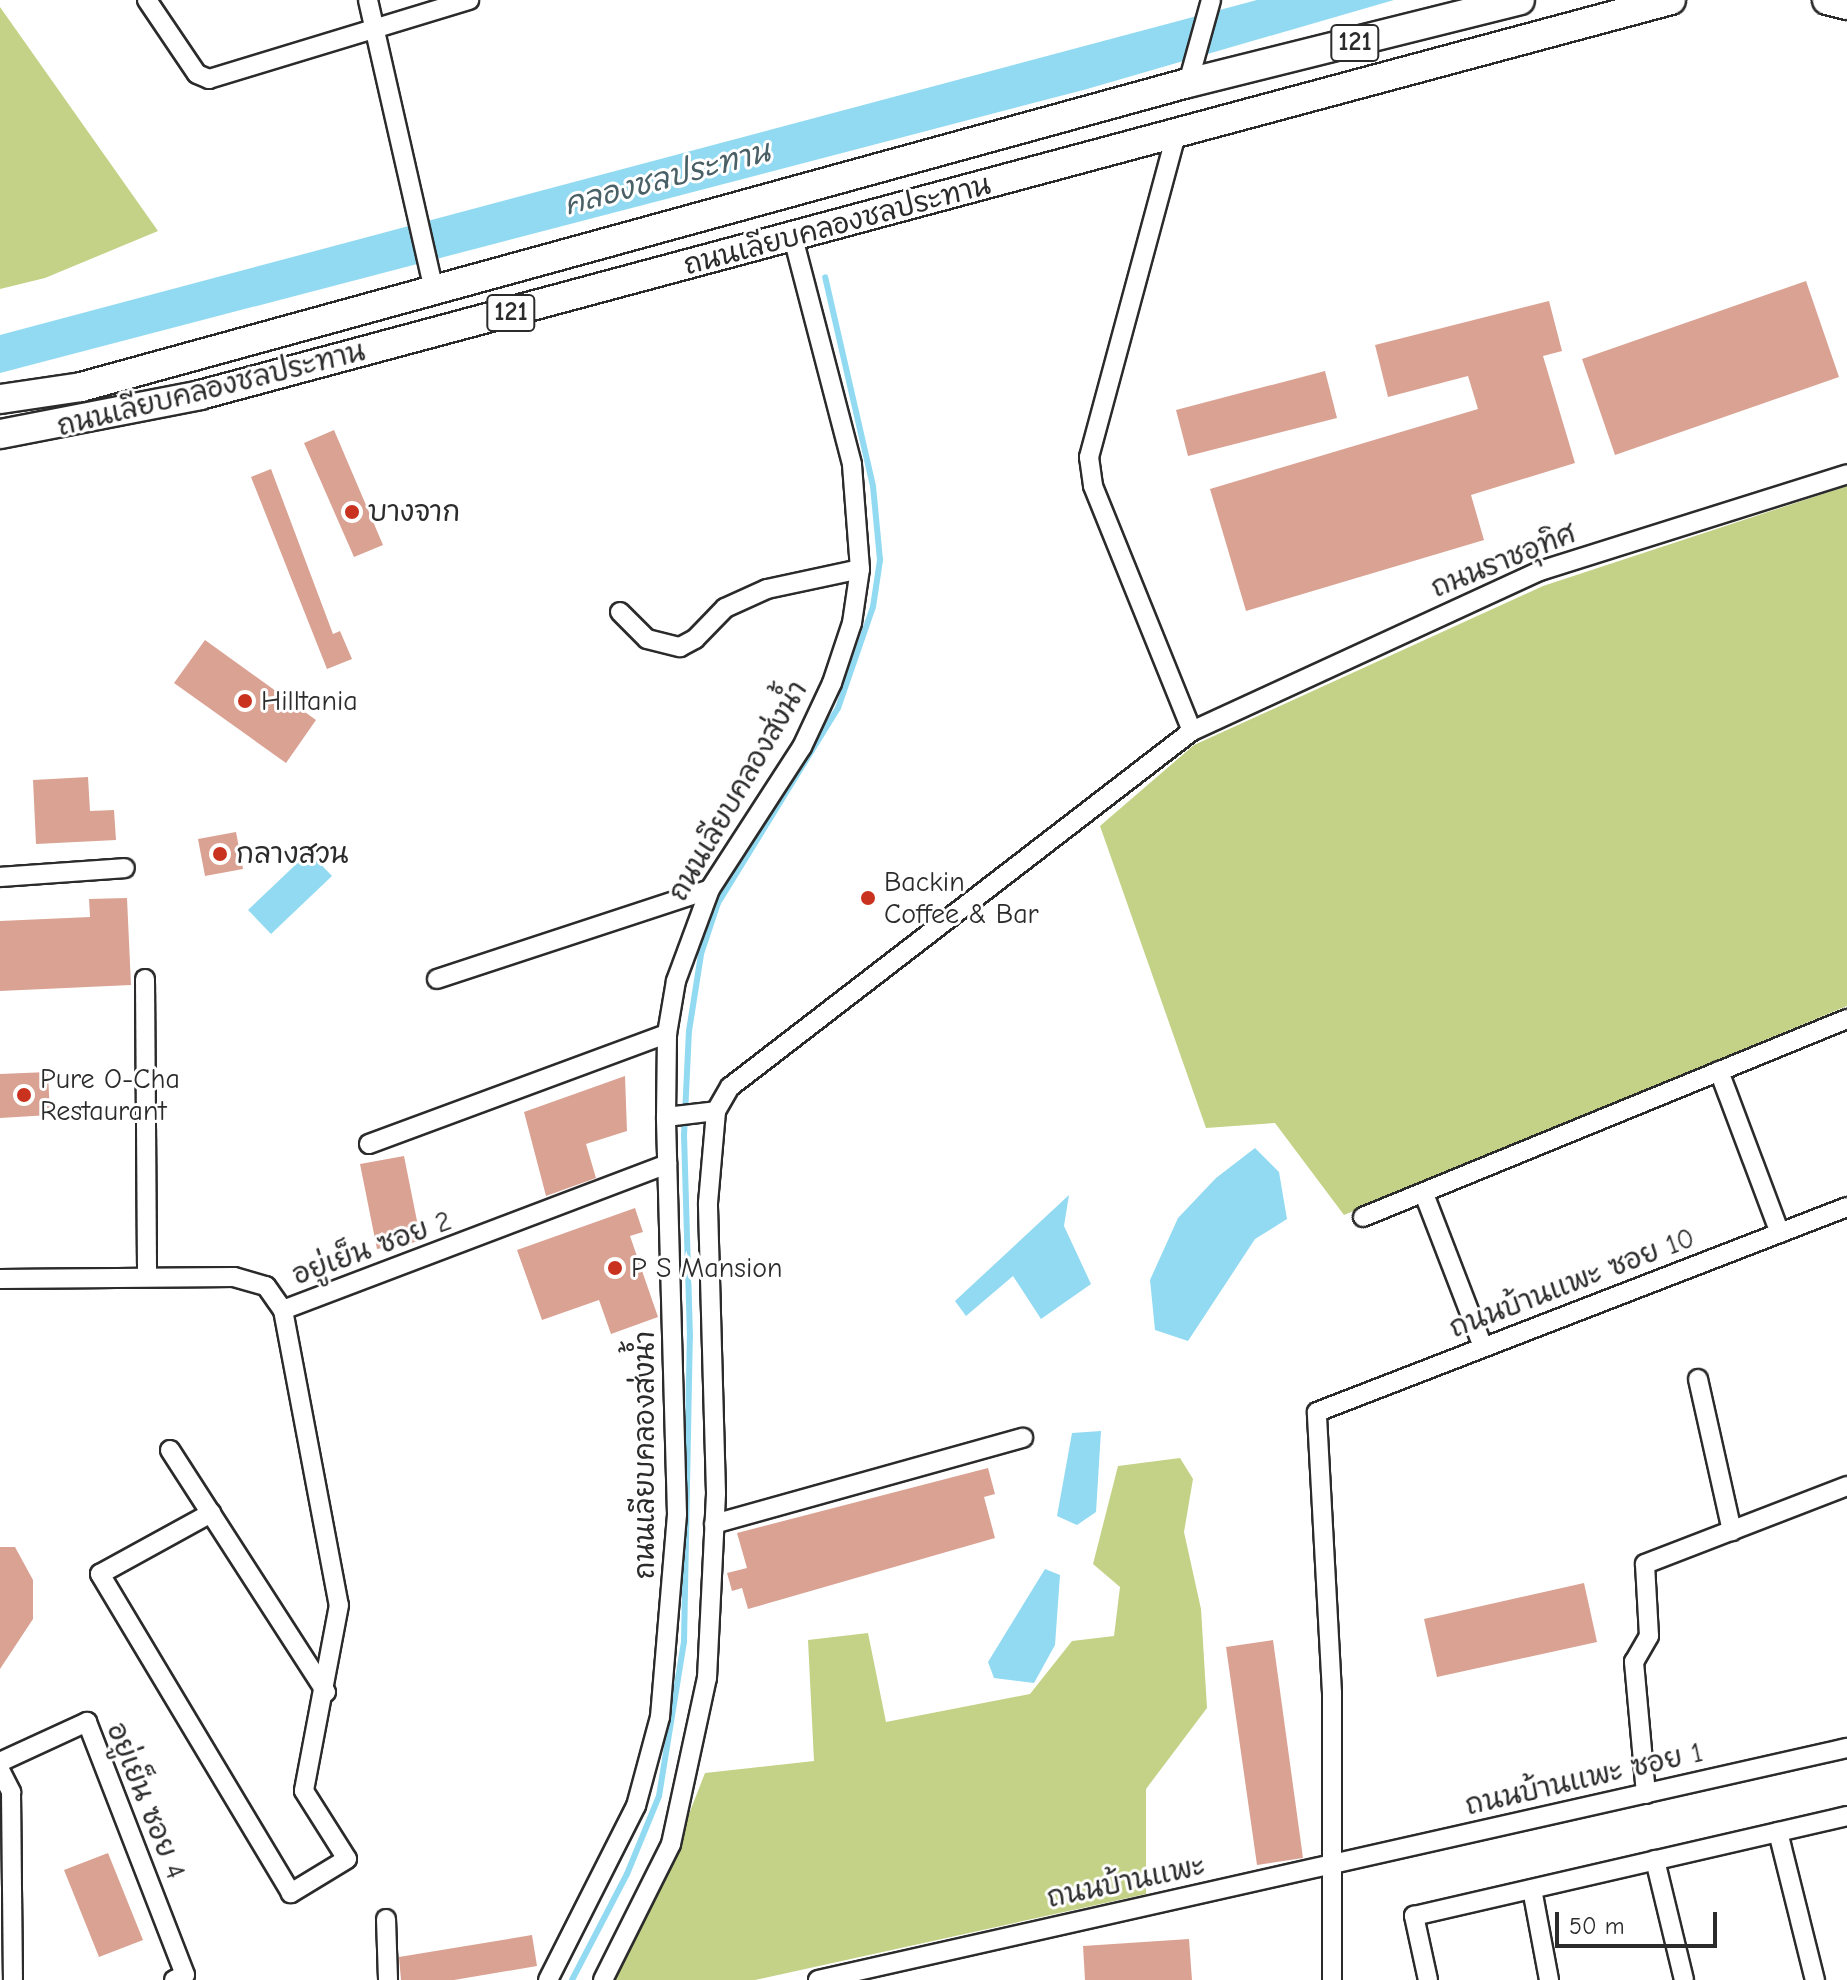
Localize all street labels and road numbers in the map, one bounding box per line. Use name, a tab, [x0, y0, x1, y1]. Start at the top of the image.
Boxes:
road number: 121	[1329, 21, 1381, 65]
street label: ถนนเลียบคลองชลประทาน	[680, 168, 994, 282]
road number: 121	[485, 291, 537, 335]
street label: ถนนเลียบคลองชลประทาน	[54, 334, 368, 444]
street label: ถนนราชอุทิศ	[1426, 517, 1580, 605]
street label: ถนนเลียบคลองส่งน้ำ	[661, 675, 815, 907]
street label: อยู่เย็น ซอย 2	[288, 1204, 456, 1292]
street label: ถนนบ้านแพะ ซอย 10	[1445, 1221, 1699, 1345]
street label: ถนนเลียบคลองส่งน้ำ	[628, 1331, 662, 1579]
street label: อยู่เย็น ซอย 4	[99, 1718, 193, 1884]
street label: ถนนบ้านแพะ ซอย 1	[1462, 1735, 1706, 1823]
street label: ถนนบ้านแพะ	[1044, 1849, 1208, 1915]

